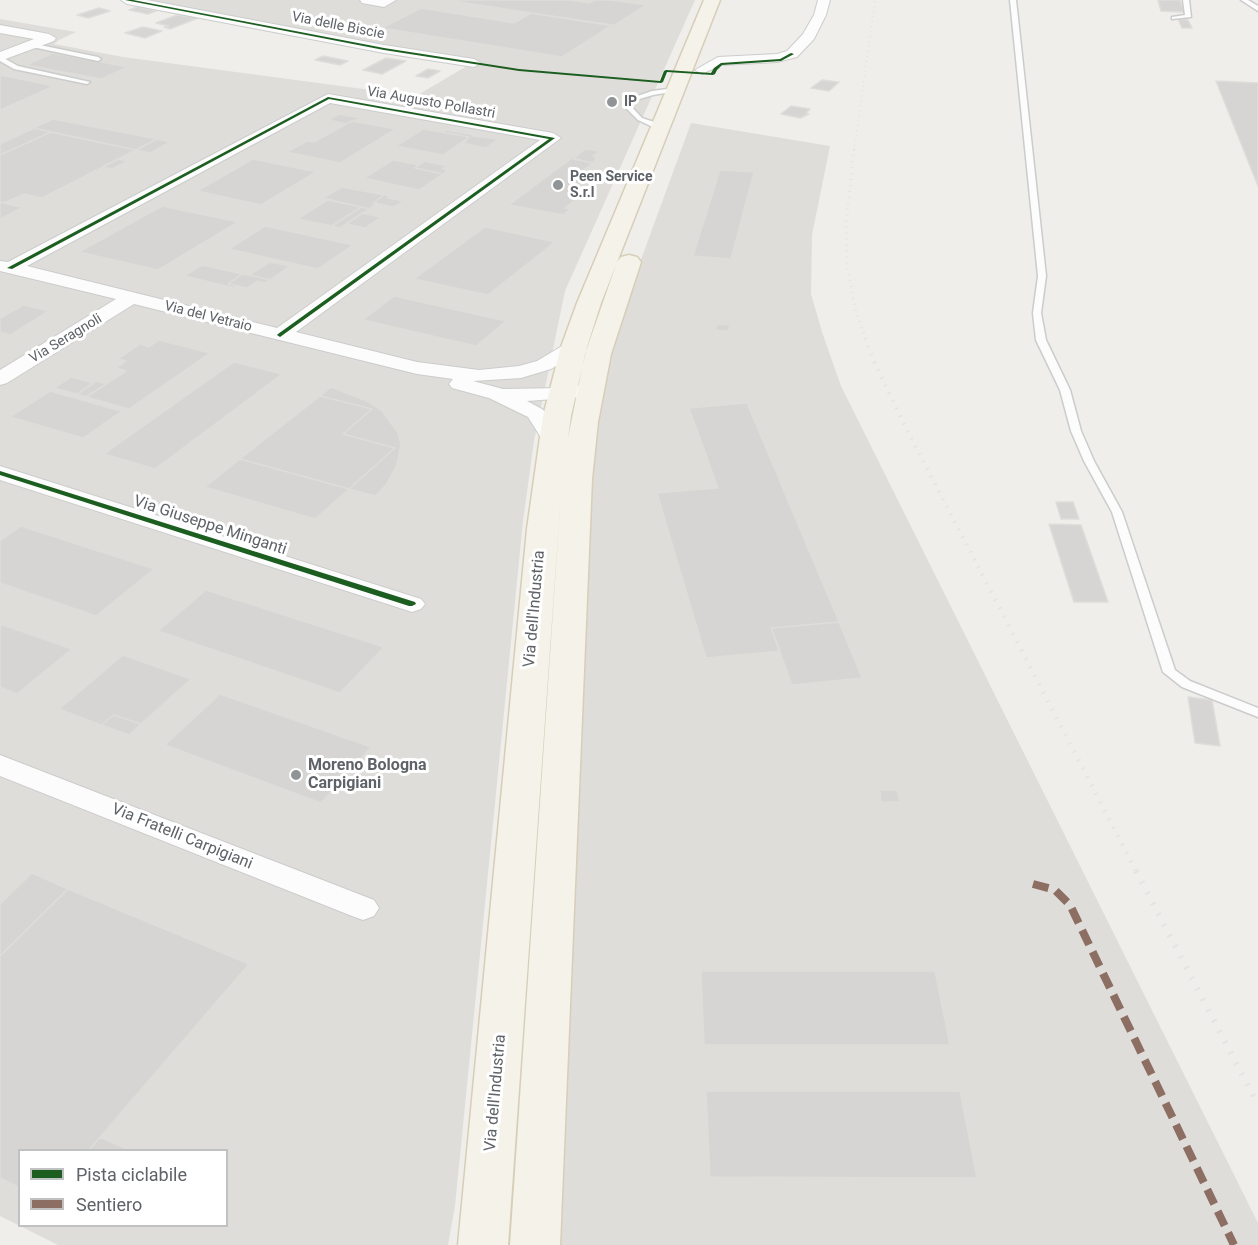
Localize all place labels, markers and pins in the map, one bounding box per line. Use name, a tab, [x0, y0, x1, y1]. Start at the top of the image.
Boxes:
place label: IP	[624, 94, 637, 110]
marker: IP	[605, 95, 619, 109]
place label: Peen Service S.r.l	[570, 169, 652, 202]
marker: Peen Service S.r.l	[551, 178, 565, 192]
place label: Moreno Bologna Carpigiani	[308, 756, 427, 794]
marker: Moreno Bologna Carpigiani	[289, 768, 303, 782]

